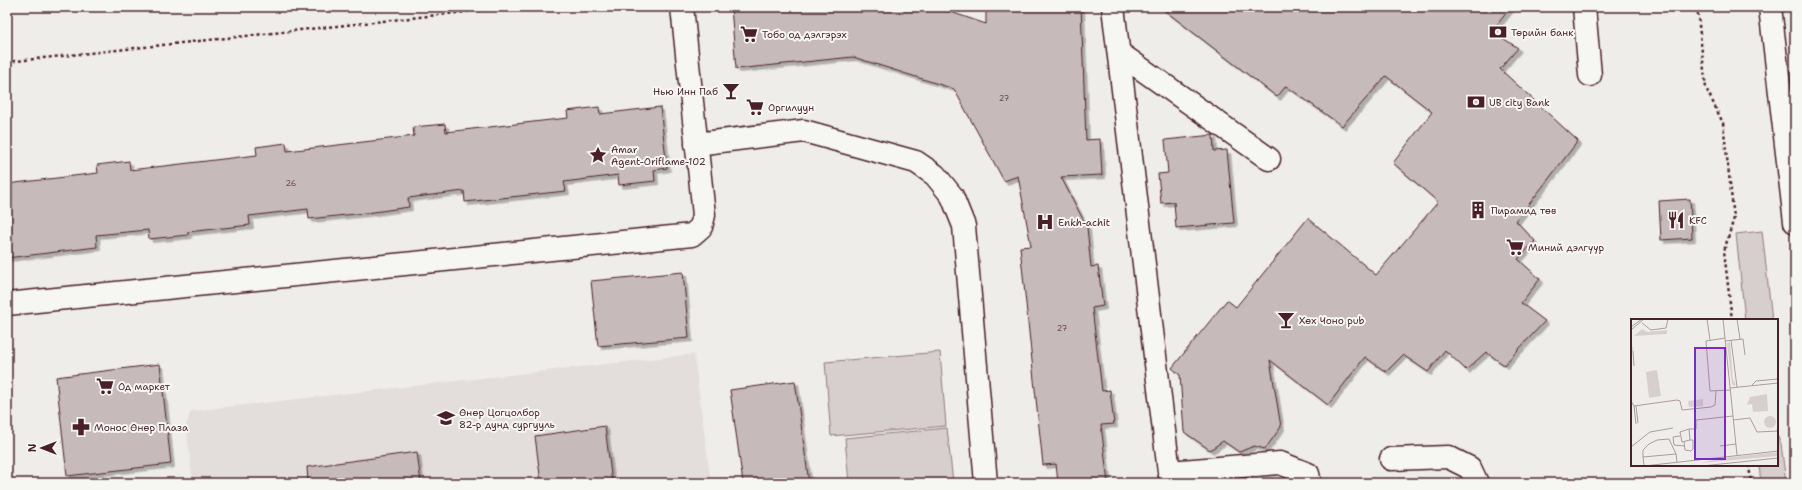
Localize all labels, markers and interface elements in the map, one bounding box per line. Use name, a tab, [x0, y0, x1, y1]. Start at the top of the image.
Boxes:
bank icon: Төрийн банк	[1488, 22, 1508, 42]
supermarket icon: Тобо од дэлгэрэх	[739, 24, 759, 44]
place label: Төрийн банк	[1511, 26, 1574, 39]
place label: Тобо од дэлгэрэх	[762, 28, 847, 41]
bar icon: Нью Инн Паб	[721, 81, 741, 101]
place label: Нью Инн Паб	[653, 85, 718, 98]
bank icon: UB city Bank	[1466, 92, 1486, 112]
house number: 27	[999, 93, 1010, 104]
place label: UB city Bank	[1489, 96, 1550, 109]
supermarket icon: Оргилуун	[745, 97, 765, 117]
place label: Оргилуун	[768, 101, 814, 114]
place label: Amar Agent-Oriflame-102	[611, 143, 706, 168]
place icon: Amar Agent-Oriflame-102	[588, 145, 608, 165]
house number: 26	[286, 178, 297, 189]
building icon: Пирамид төв	[1468, 200, 1488, 220]
place label: Пирамид төв	[1491, 204, 1556, 217]
restaurant icon: KFC	[1666, 210, 1686, 230]
hospital icon: Enkh-achit	[1035, 212, 1055, 232]
place label: KFC	[1689, 214, 1707, 227]
place label: Enkh-achit	[1058, 216, 1110, 229]
supermarket icon: Миний дэлгүүр	[1505, 237, 1525, 257]
place label: Миний дэлгүүр	[1528, 241, 1605, 254]
bar icon: Хөх Чоно pub	[1276, 310, 1296, 330]
place label: Хөх Чоно pub	[1299, 314, 1365, 327]
inset map	[1631, 319, 1778, 466]
house number: 27	[1057, 323, 1068, 334]
supermarket icon: Од маркет	[95, 376, 115, 396]
place label: Од маркет	[118, 380, 171, 393]
place label: Өнөр Цогцолбор 82-р дунд сургууль	[459, 406, 555, 431]
school or university icon: Өнөр Цогцолбор 82-р дунд сургууль	[436, 408, 456, 428]
pharmacy icon: Монос Өнөр Плаза	[71, 417, 91, 437]
place label: Монос Өнөр Плаза	[94, 421, 189, 434]
north arrow	[22, 428, 62, 468]
text: N	[25, 443, 40, 452]

